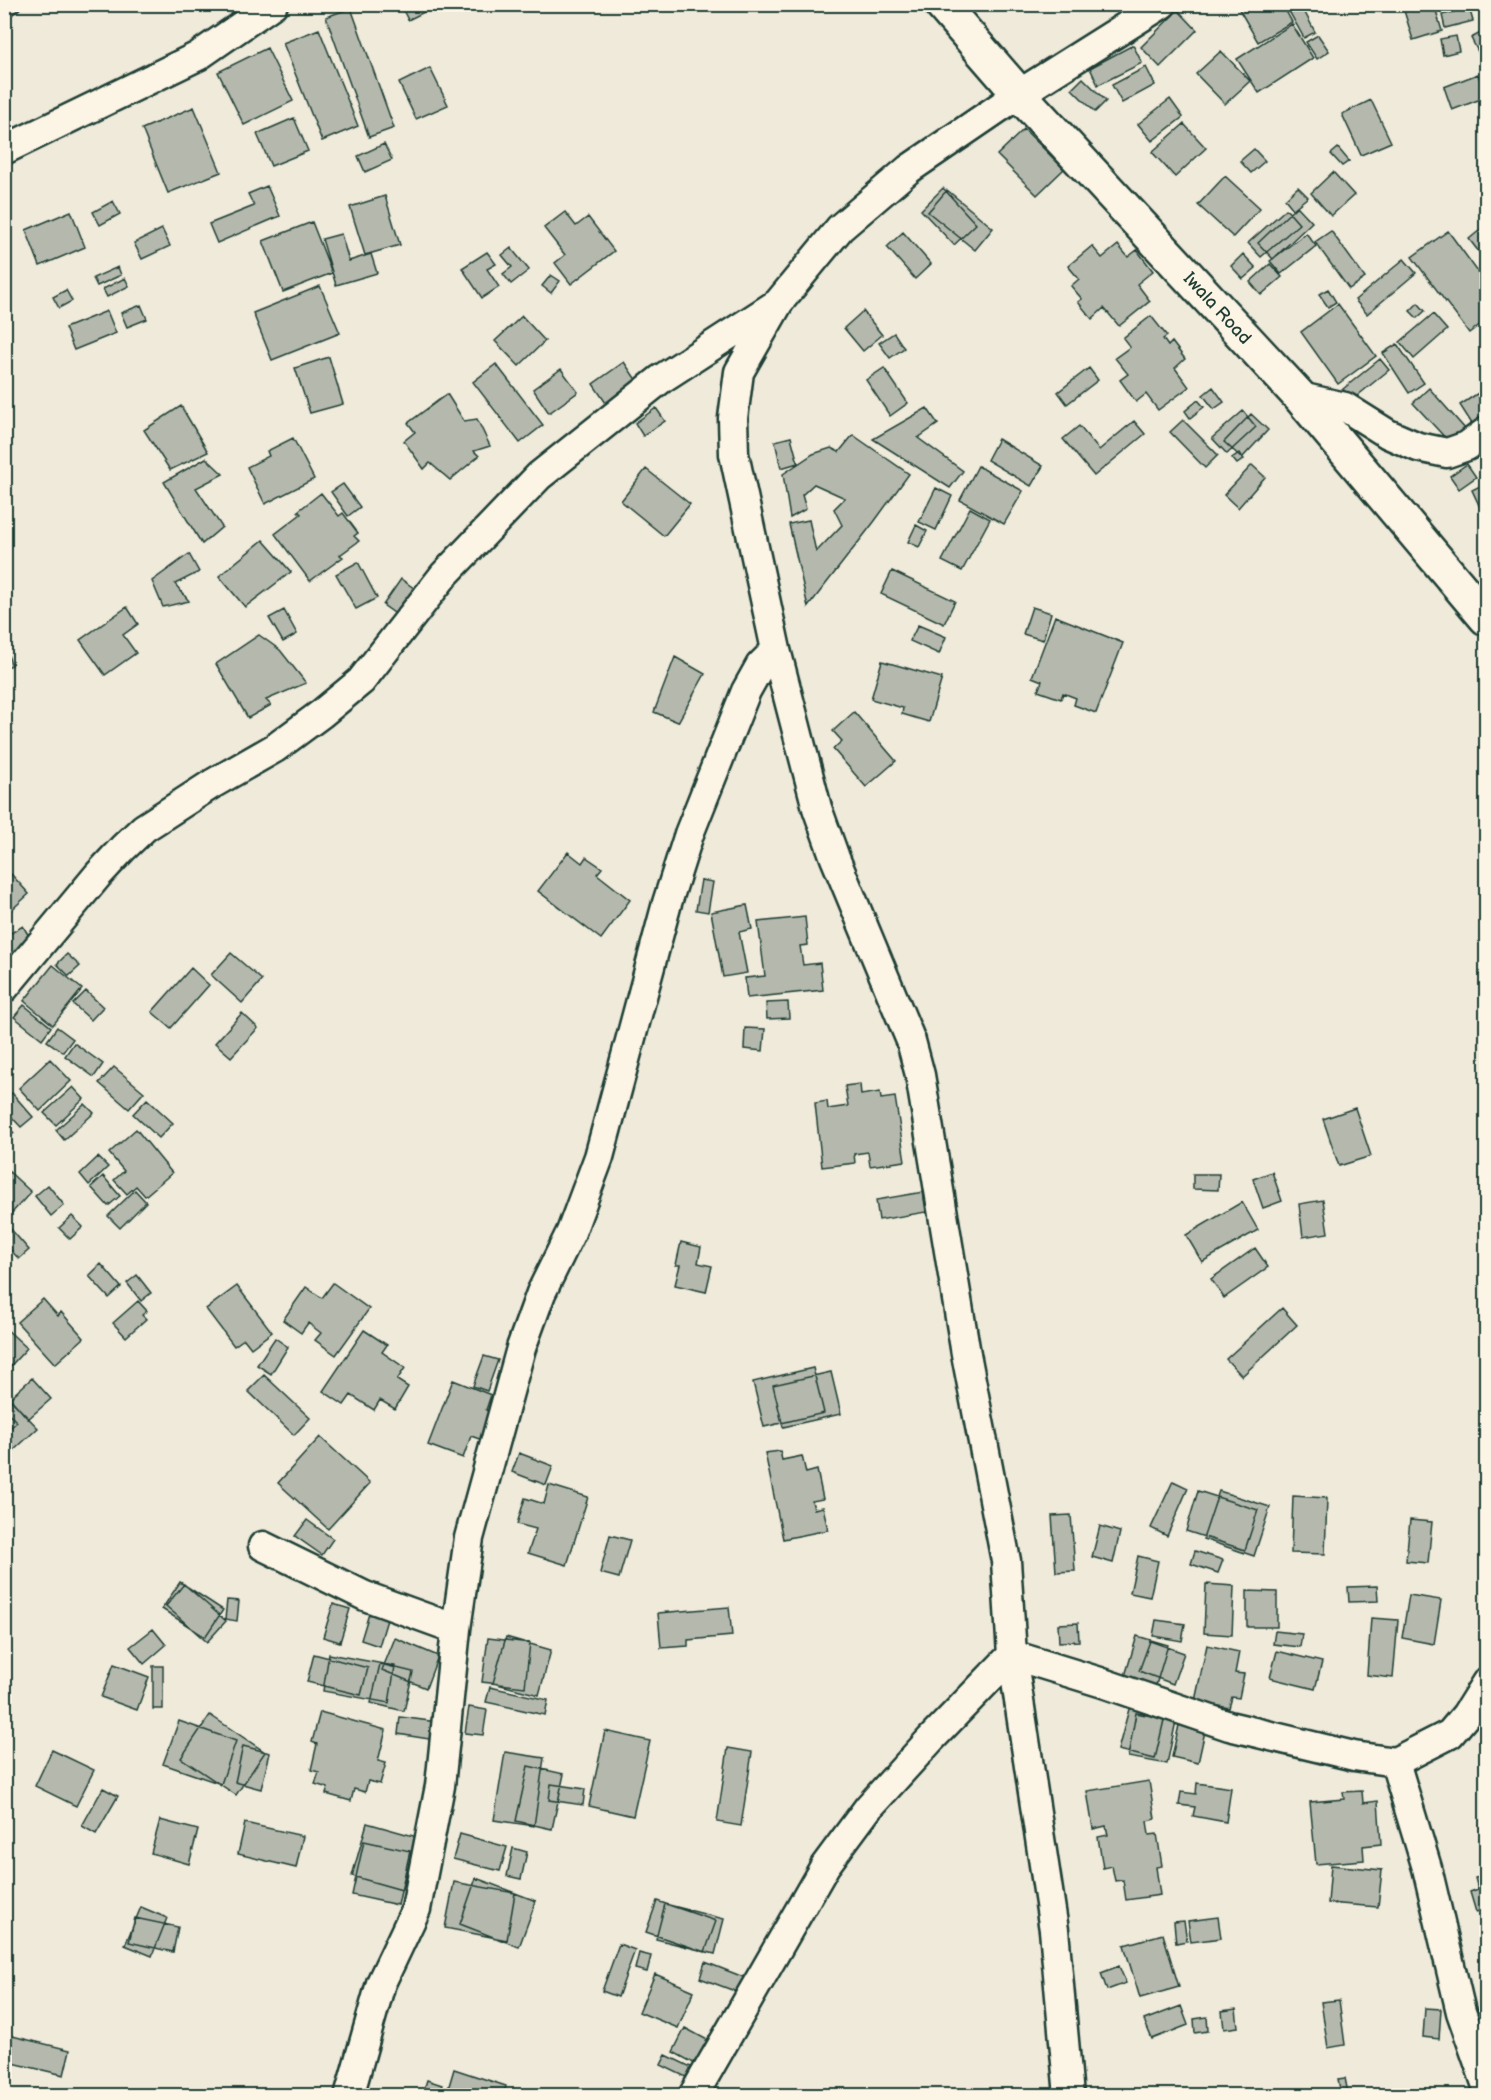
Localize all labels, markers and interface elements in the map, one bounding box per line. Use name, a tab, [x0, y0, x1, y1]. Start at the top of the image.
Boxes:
street label: Iwala Road	[1179, 268, 1256, 348]

